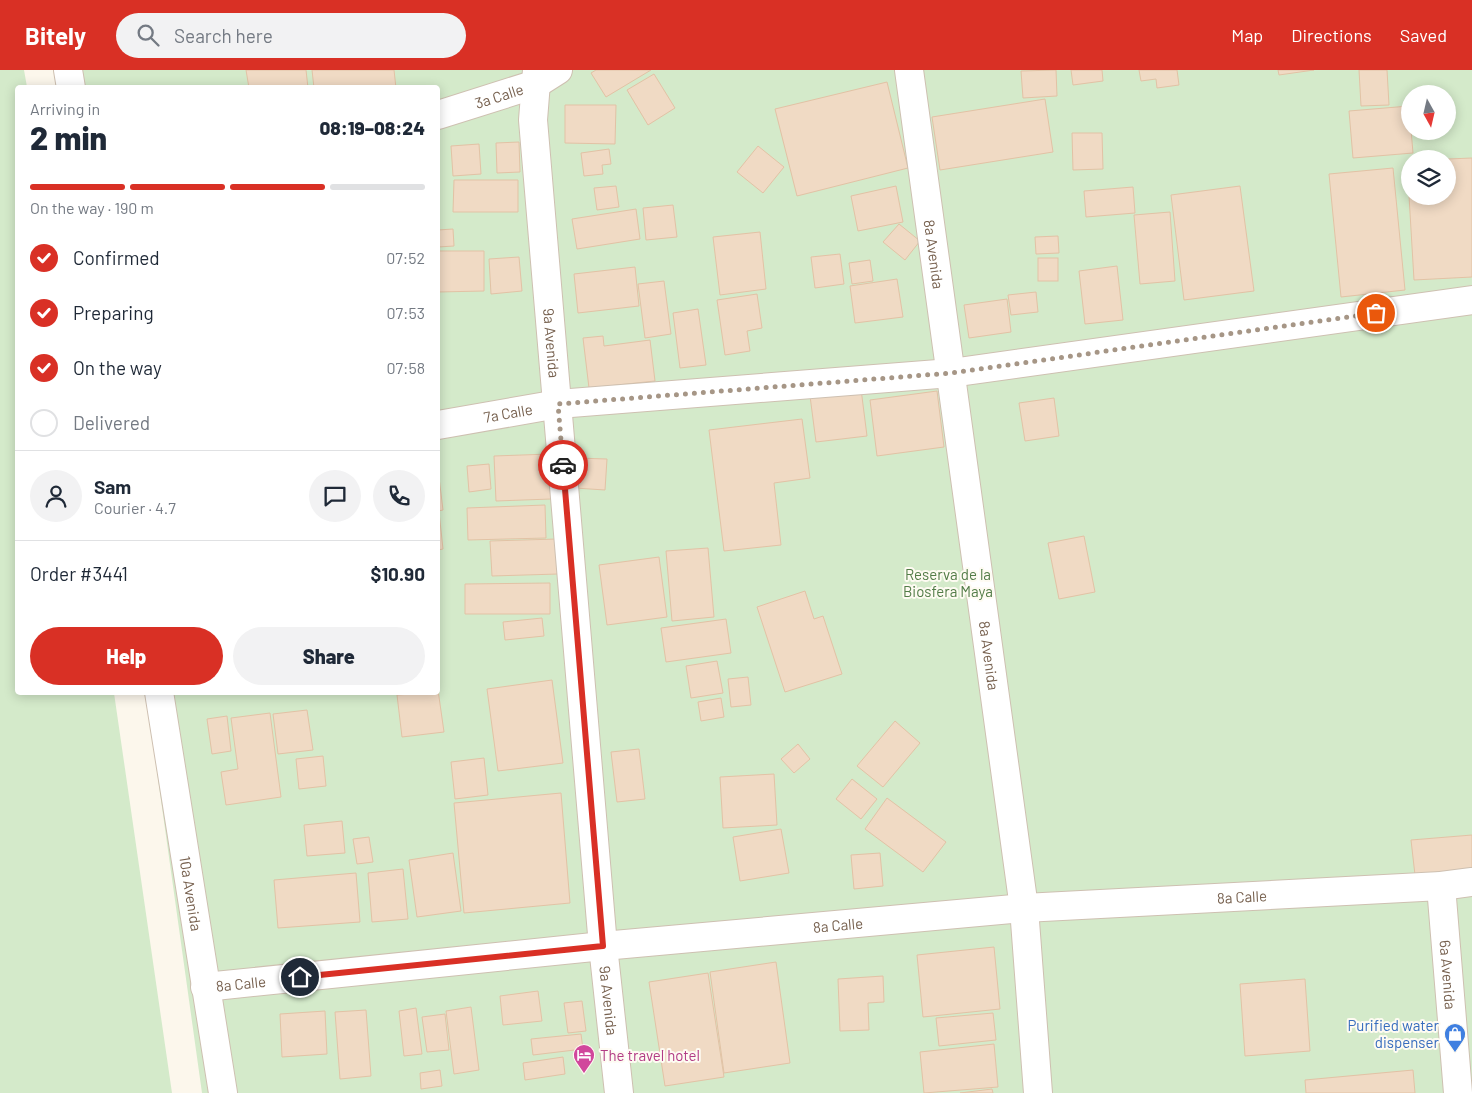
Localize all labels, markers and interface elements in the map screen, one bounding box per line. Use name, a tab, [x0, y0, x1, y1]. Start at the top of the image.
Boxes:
search box	[116, 13, 466, 58]
text: Bitely	[25, 21, 86, 50]
icon: search	[134, 21, 162, 49]
text: Search here	[174, 24, 273, 47]
text: Map	[1231, 24, 1263, 46]
text: Directions	[1291, 24, 1372, 46]
text: Saved	[1400, 24, 1447, 46]
street label: 3a Calle	[472, 80, 526, 112]
north arrow	[1401, 85, 1456, 140]
map controls	[1401, 85, 1456, 205]
text: Arriving in	[30, 99, 100, 118]
text: 08:19–08:24	[319, 116, 425, 139]
text: 2 min	[30, 118, 107, 156]
button: layers	[1401, 150, 1456, 205]
text: On the way · 190 m	[30, 198, 154, 217]
street label: 8a Avenida	[921, 218, 948, 290]
icon: check	[30, 244, 58, 272]
text: Confirmed	[73, 246, 160, 269]
text: 07:52	[386, 248, 425, 267]
pin	[1355, 292, 1397, 334]
icon: check	[30, 299, 58, 327]
icon: bag	[1362, 299, 1390, 327]
text: Preparing	[73, 301, 154, 324]
text: 07:53	[387, 303, 425, 322]
street label: 9a Avenida	[540, 307, 564, 379]
icon: check	[30, 354, 58, 382]
text: On the way	[73, 356, 162, 379]
text: 07:58	[386, 358, 425, 377]
street label: 7a Calle	[482, 400, 534, 426]
text: Delivered	[73, 411, 150, 434]
courier	[538, 440, 588, 490]
icon: car	[549, 451, 577, 479]
button: person	[30, 470, 82, 522]
button: chat	[309, 470, 361, 522]
button: phone	[373, 470, 425, 522]
text: Sam	[94, 475, 131, 498]
text: Courier · 4.7	[94, 498, 176, 517]
text: Order #3441	[30, 562, 128, 585]
text: $10.90	[371, 562, 425, 585]
park label: Reserva de la Biosfera Maya	[903, 565, 993, 600]
street label: 8a Avenida	[976, 620, 1003, 691]
button: Help	[30, 627, 223, 685]
button: Share	[233, 627, 425, 685]
street label: 10a Avenida	[176, 855, 206, 932]
street label: 8a Calle	[1216, 886, 1267, 907]
street label: 8a Calle	[812, 914, 864, 936]
street label: 6a Avenida	[1436, 939, 1460, 1010]
pin	[279, 956, 321, 998]
icon: home	[286, 963, 314, 991]
street label: 9a Avenida	[596, 965, 622, 1036]
street label: 8a Calle	[215, 972, 267, 995]
place label: Purified water dispenser	[1347, 1016, 1440, 1051]
shop icon: Purified water dispenser	[1443, 1022, 1467, 1053]
hotel icon: The travel hotel	[572, 1043, 596, 1074]
place label: The travel hotel	[600, 1046, 700, 1064]

